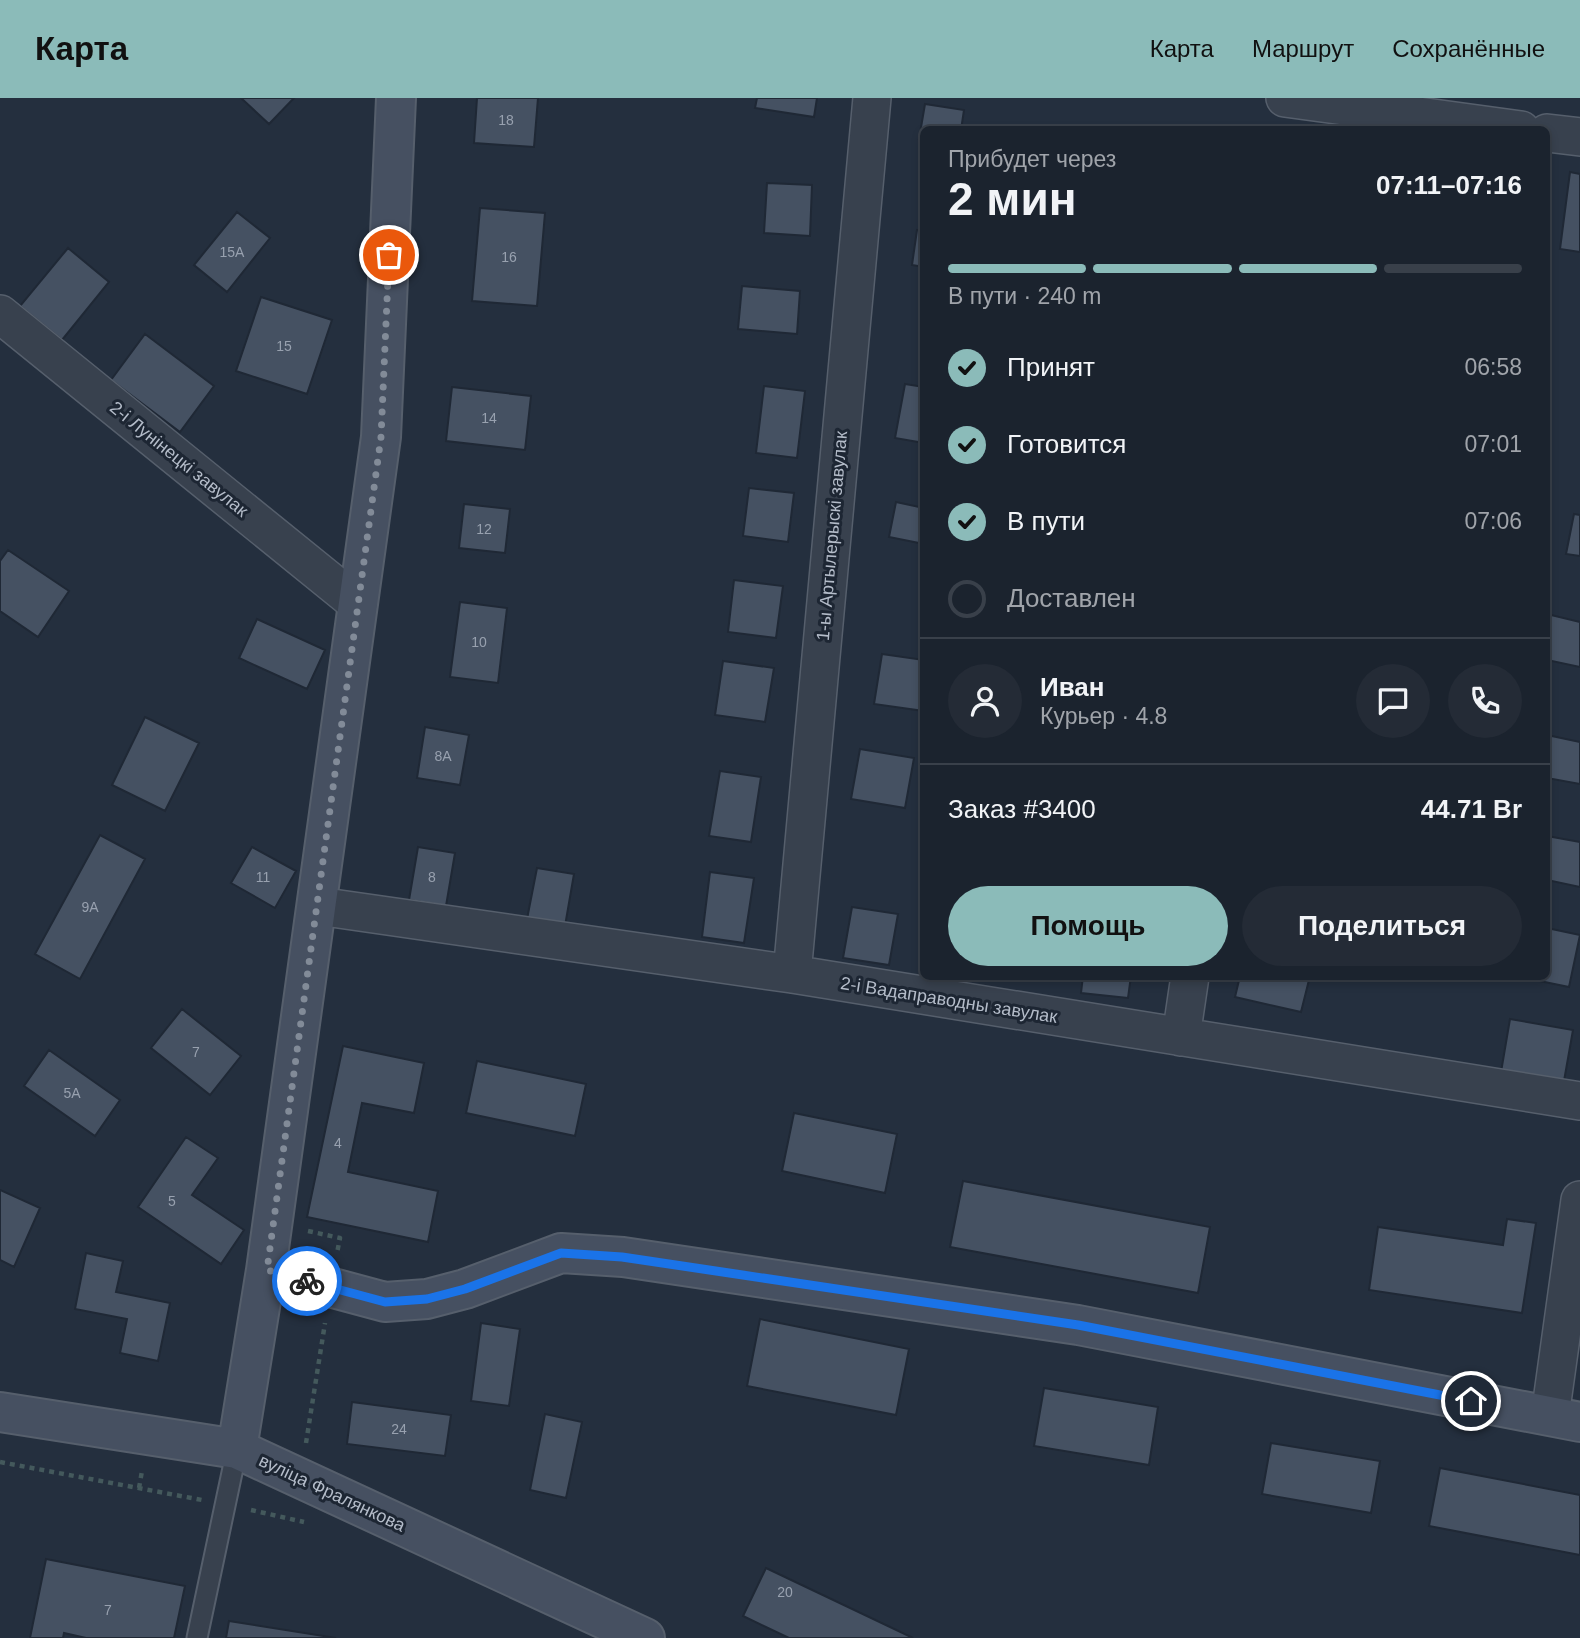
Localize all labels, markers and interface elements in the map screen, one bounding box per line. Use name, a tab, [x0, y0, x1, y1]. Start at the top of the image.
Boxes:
text: Карта	[35, 30, 128, 67]
text: Карта	[1150, 35, 1214, 62]
text: Маршрут	[1252, 35, 1354, 62]
text: Сохранённые	[1392, 35, 1545, 62]
house number: 18	[498, 112, 514, 128]
text: Прибудет через	[948, 146, 1116, 172]
text: 07:11–07:16	[1376, 170, 1522, 200]
text: 2 мин	[948, 173, 1076, 225]
pin	[359, 225, 419, 285]
icon: bag	[370, 236, 408, 274]
house number: 15А	[220, 244, 245, 260]
house number: 16	[501, 249, 517, 265]
text: В пути · 240 m	[948, 283, 1101, 309]
house number: 15	[276, 338, 292, 354]
icon: check	[948, 349, 986, 387]
text: Принят	[1007, 352, 1095, 382]
text: 06:58	[1464, 354, 1522, 380]
street label: 2-і Лунінецкі завулак	[106, 397, 252, 521]
house number: 14	[481, 410, 497, 426]
icon: check	[948, 426, 986, 464]
text: Готовится	[1007, 429, 1126, 459]
street label: 1-ы Артылерыскі завулак	[813, 430, 851, 642]
text: 07:01	[1464, 431, 1522, 457]
icon: check	[948, 503, 986, 541]
text: В пути	[1007, 506, 1085, 536]
text: 07:06	[1464, 508, 1522, 534]
house number: 12	[476, 521, 492, 537]
text: Доставлен	[1007, 583, 1136, 613]
house number: 10	[471, 634, 487, 650]
button: person	[948, 664, 1022, 738]
button: chat	[1356, 664, 1430, 738]
button: phone	[1448, 664, 1522, 738]
text: Иван	[1040, 672, 1105, 702]
text: Курьер · 4.8	[1040, 703, 1167, 729]
house number: 8А	[434, 748, 452, 764]
text: Заказ #3400	[948, 794, 1096, 824]
text: 44.71 Br	[1421, 794, 1522, 824]
house number: 11	[256, 869, 270, 885]
house number: 8	[428, 869, 436, 885]
button: Помощь	[948, 886, 1228, 966]
button: Поделиться	[1242, 886, 1522, 966]
house number: 9А	[81, 899, 99, 915]
street label: 2-і Вадаправодны завулак	[839, 973, 1059, 1027]
house number: 7	[192, 1044, 200, 1060]
house number: 5А	[63, 1085, 81, 1101]
house number: 4	[334, 1135, 342, 1151]
house number: 5	[168, 1193, 176, 1209]
courier	[272, 1246, 342, 1316]
icon: bike	[288, 1262, 326, 1300]
pin	[1441, 1371, 1501, 1431]
icon: home	[1452, 1382, 1490, 1420]
house number: 24	[391, 1421, 407, 1437]
street label: вуліца Фралянкова	[256, 1450, 409, 1536]
house number: 20	[777, 1584, 793, 1600]
house number: 7	[104, 1602, 112, 1618]

